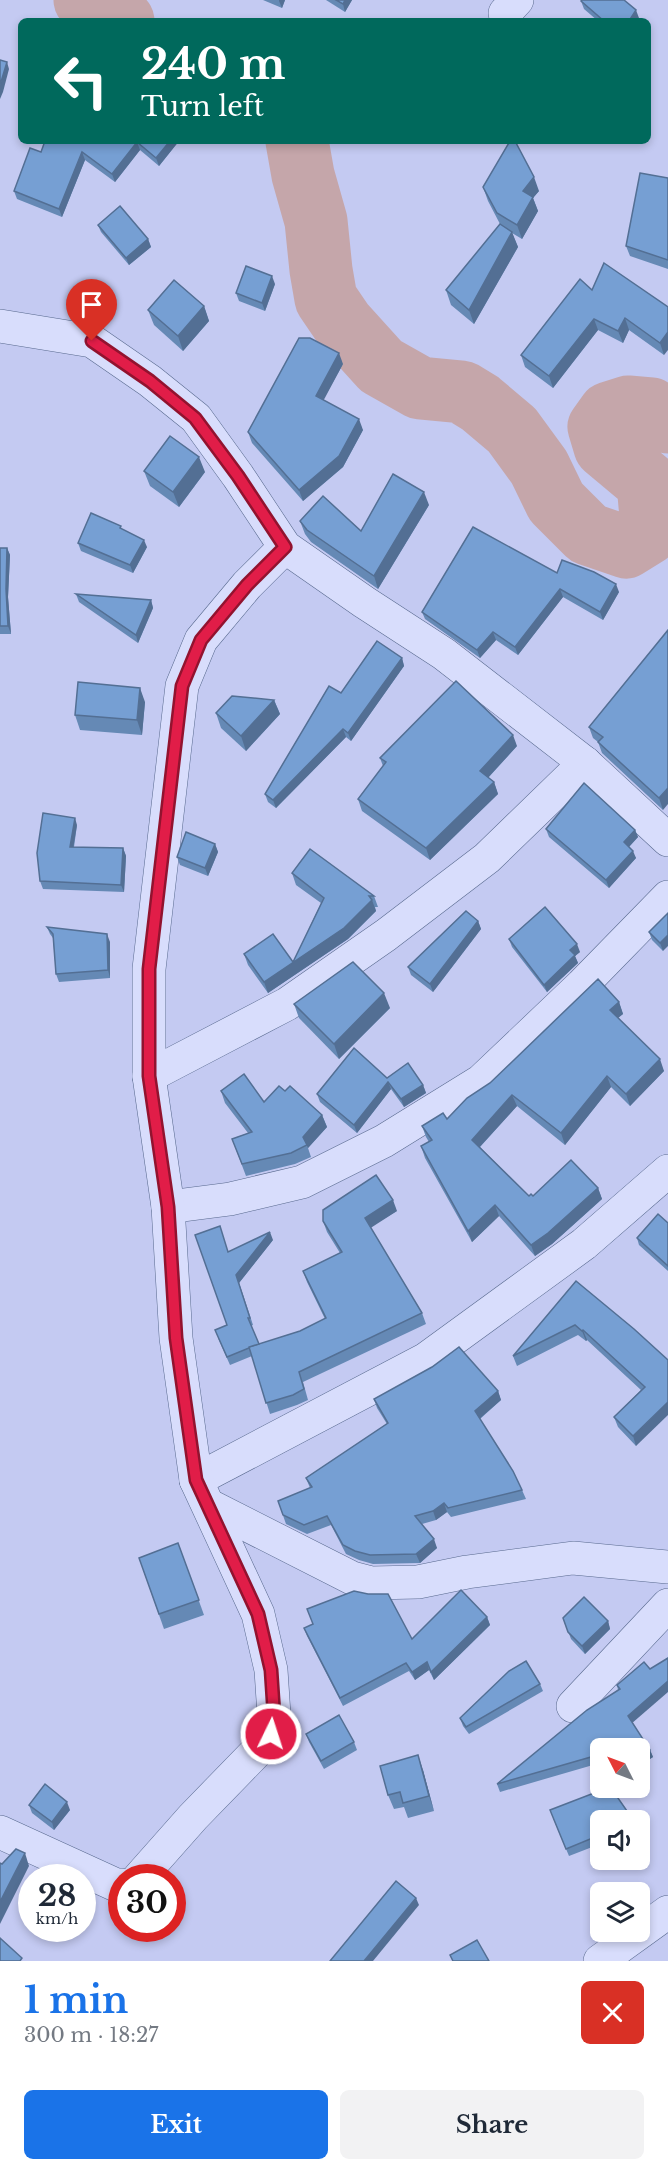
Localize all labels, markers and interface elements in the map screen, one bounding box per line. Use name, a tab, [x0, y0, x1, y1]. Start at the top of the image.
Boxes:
text: 240 m	[141, 38, 286, 90]
icon: left	[42, 42, 120, 120]
text: Turn left	[141, 90, 264, 123]
pin	[66, 279, 117, 341]
icon: arrive	[75, 288, 108, 321]
position arrow	[239, 1702, 303, 1766]
north arrow	[590, 1738, 650, 1798]
map controls	[590, 1738, 650, 1942]
button: sound	[590, 1810, 650, 1870]
speed limit sign: 30	[108, 1864, 186, 1942]
text: 28	[38, 1877, 76, 1914]
button: layers	[590, 1882, 650, 1942]
text: km/h	[36, 1909, 78, 1928]
text: 1 min	[24, 1978, 128, 2023]
button: close	[581, 1981, 644, 2044]
text: 300 m · 18:27	[24, 2023, 158, 2047]
button: Exit	[24, 2090, 328, 2159]
button: Share	[340, 2090, 644, 2159]

